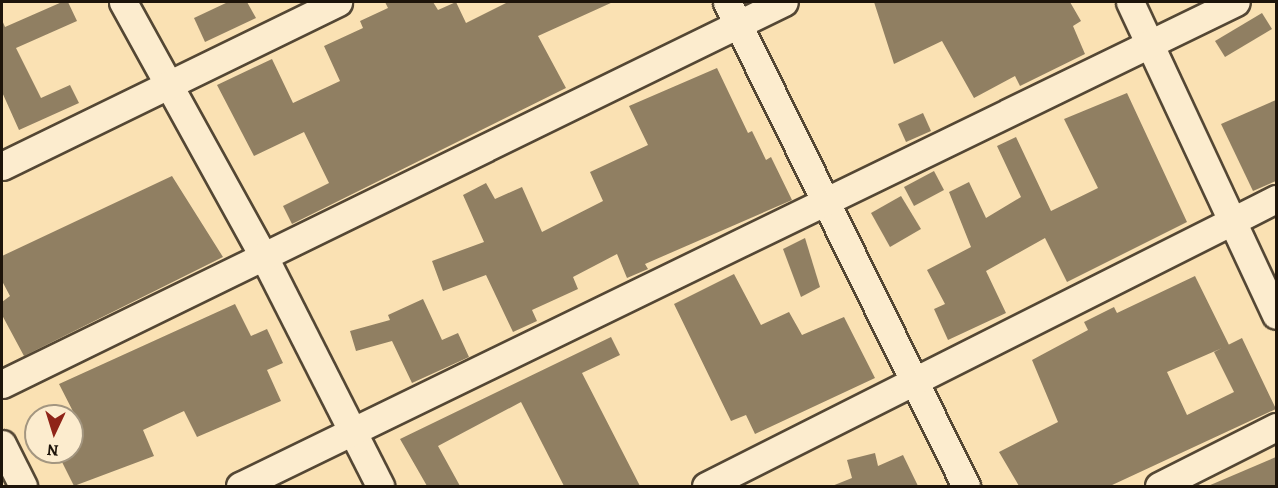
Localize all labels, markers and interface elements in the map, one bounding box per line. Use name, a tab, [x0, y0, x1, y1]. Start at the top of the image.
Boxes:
north arrow	[24, 404, 84, 464]
text: N	[46, 439, 59, 461]

